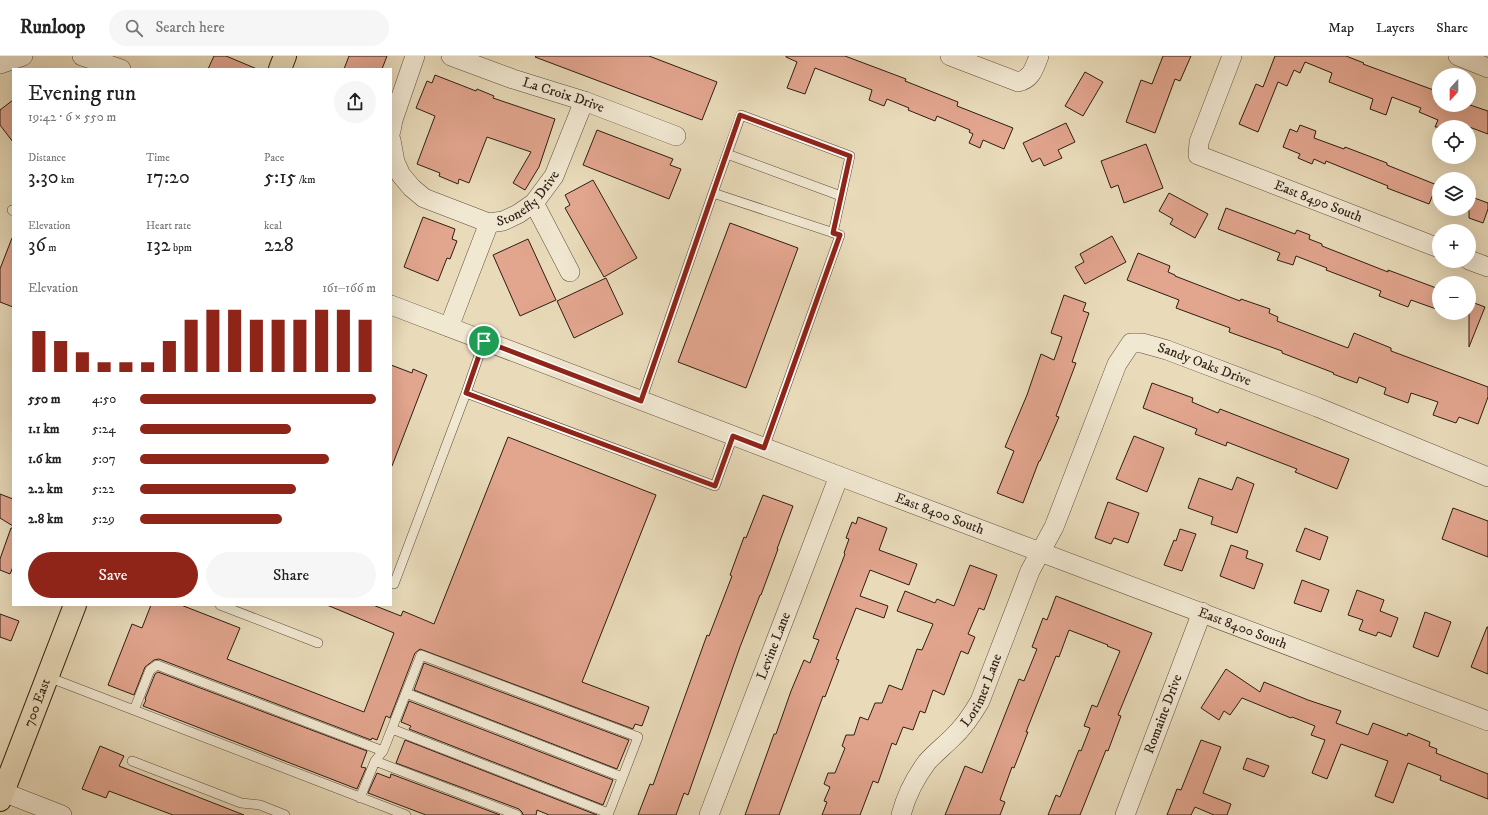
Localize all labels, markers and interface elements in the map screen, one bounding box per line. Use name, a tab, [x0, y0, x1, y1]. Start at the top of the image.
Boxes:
search box	[109, 10, 389, 46]
text: Runloop	[20, 16, 85, 39]
icon: search	[123, 17, 145, 39]
text: Search here	[155, 18, 225, 37]
text: Map	[1328, 19, 1354, 37]
text: Layers	[1376, 19, 1414, 37]
text: Share	[1436, 19, 1468, 37]
north arrow	[1432, 68, 1476, 112]
map controls	[1432, 68, 1476, 320]
street label: La Croix Drive	[520, 73, 607, 117]
text: Evening run	[28, 80, 136, 107]
button: share	[334, 81, 376, 123]
text: 19:42 · 6 × 550 m	[28, 109, 116, 125]
button: locate	[1432, 120, 1476, 164]
text: Distance	[28, 151, 66, 165]
text: Time	[146, 151, 170, 165]
text: Pace	[264, 151, 284, 165]
text: 3.30	[28, 165, 58, 190]
text: 17:20	[146, 165, 190, 190]
text: 5:15	[264, 165, 296, 190]
street label: Stonefly Drive	[495, 168, 564, 231]
button: layers	[1432, 172, 1476, 216]
text: km	[58, 173, 75, 187]
text: /km	[296, 173, 315, 187]
street label: East 8490 South	[1271, 176, 1366, 227]
text: Elevation	[28, 219, 71, 233]
text: Heart rate	[146, 219, 191, 233]
text: kcal	[264, 219, 282, 233]
button: +	[1432, 224, 1476, 268]
text: 36	[28, 233, 46, 258]
text: 132	[146, 233, 171, 258]
text: 228	[264, 233, 294, 258]
text: m	[46, 241, 57, 255]
text: bpm	[171, 241, 192, 255]
button: −	[1432, 276, 1476, 320]
text: Elevation	[28, 280, 78, 296]
text: 161–166 m	[322, 280, 376, 296]
pin	[467, 324, 501, 358]
icon: arrive	[473, 330, 495, 352]
street label: Sandy Oaks Drive	[1156, 339, 1254, 390]
text: 550 m	[28, 391, 60, 407]
text: 4:50	[92, 391, 116, 407]
text: 1.1 km	[28, 421, 60, 437]
text: 5:24	[92, 421, 116, 437]
text: 1.6 km	[28, 451, 62, 467]
text: 5:07	[92, 451, 116, 467]
text: 2.2 km	[28, 481, 63, 497]
text: 5:22	[92, 481, 115, 497]
street label: East 8400 South	[892, 489, 987, 539]
text: 2.8 km	[28, 511, 63, 527]
text: 5:29	[92, 511, 115, 527]
button: Save	[28, 552, 198, 598]
button: Share	[206, 552, 376, 598]
street label: East 8400 South	[1196, 603, 1290, 654]
street label: Levine Lane	[753, 610, 795, 682]
street label: Lorimer Lane	[957, 651, 1006, 731]
street label: Romaine Drive	[1140, 672, 1187, 756]
street label: 700 East	[20, 676, 55, 730]

